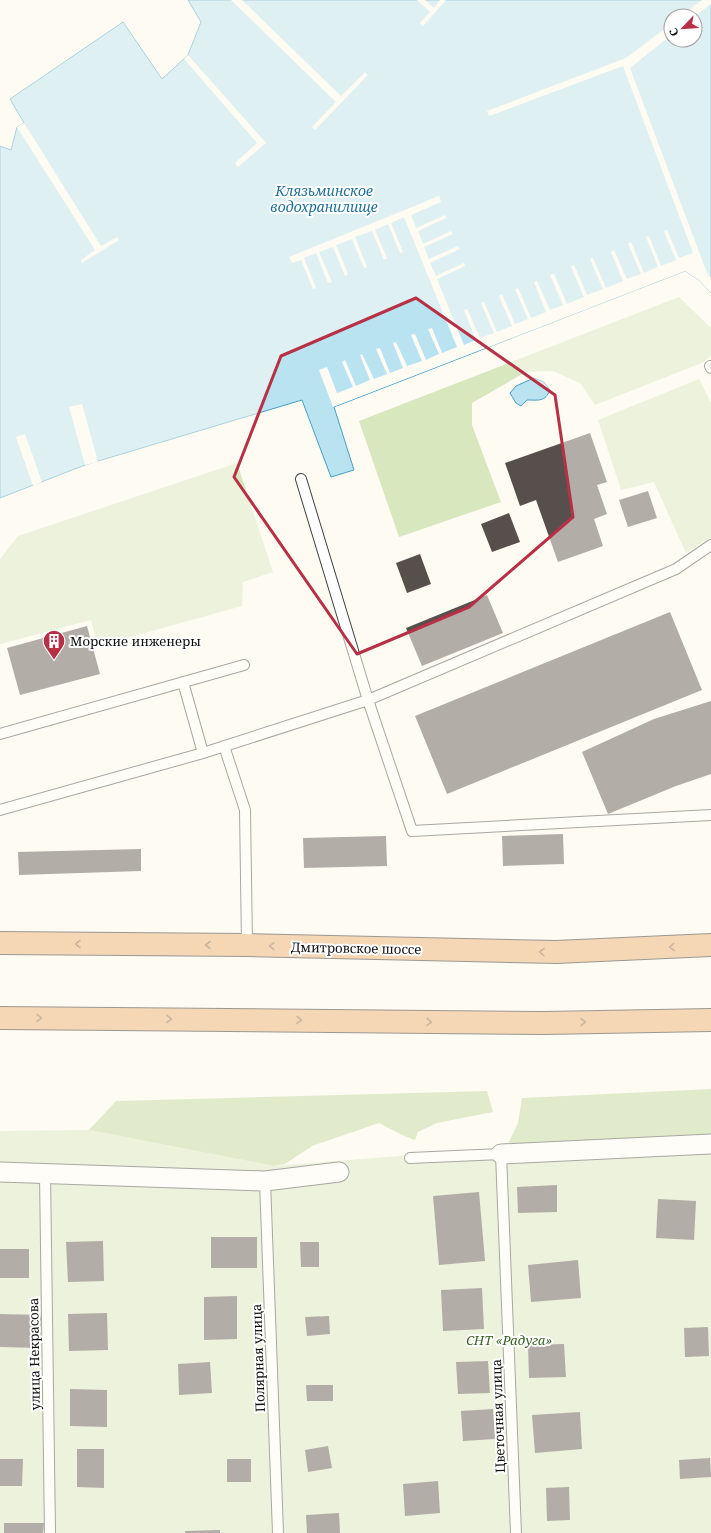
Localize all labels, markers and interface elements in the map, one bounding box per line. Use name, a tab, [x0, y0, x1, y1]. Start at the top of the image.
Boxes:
north arrow	[663, 8, 703, 48]
text: С	[665, 26, 682, 39]
water label: Клязьминское водохранилище	[270, 181, 378, 216]
building icon: Морские инженеры	[41, 628, 67, 661]
place label: Морские инженеры	[70, 632, 201, 650]
street label: Дмитровское шоссе	[291, 938, 421, 958]
one-way arrow	[75, 940, 81, 948]
one-way arrow	[205, 941, 211, 949]
one-way arrow	[269, 942, 275, 950]
one-way arrow	[669, 942, 675, 951]
one-way arrow	[539, 948, 545, 956]
one-way arrow	[36, 1014, 42, 1022]
one-way arrow	[166, 1015, 172, 1023]
one-way arrow	[296, 1016, 302, 1024]
one-way arrow	[426, 1018, 432, 1026]
one-way arrow	[580, 1018, 586, 1026]
street label: улица Некрасова	[24, 1297, 44, 1411]
street label: Полярная улица	[247, 1303, 269, 1413]
park label: СНТ «Радуга»	[466, 1331, 552, 1349]
street label: Цветочная улица	[487, 1359, 509, 1473]

